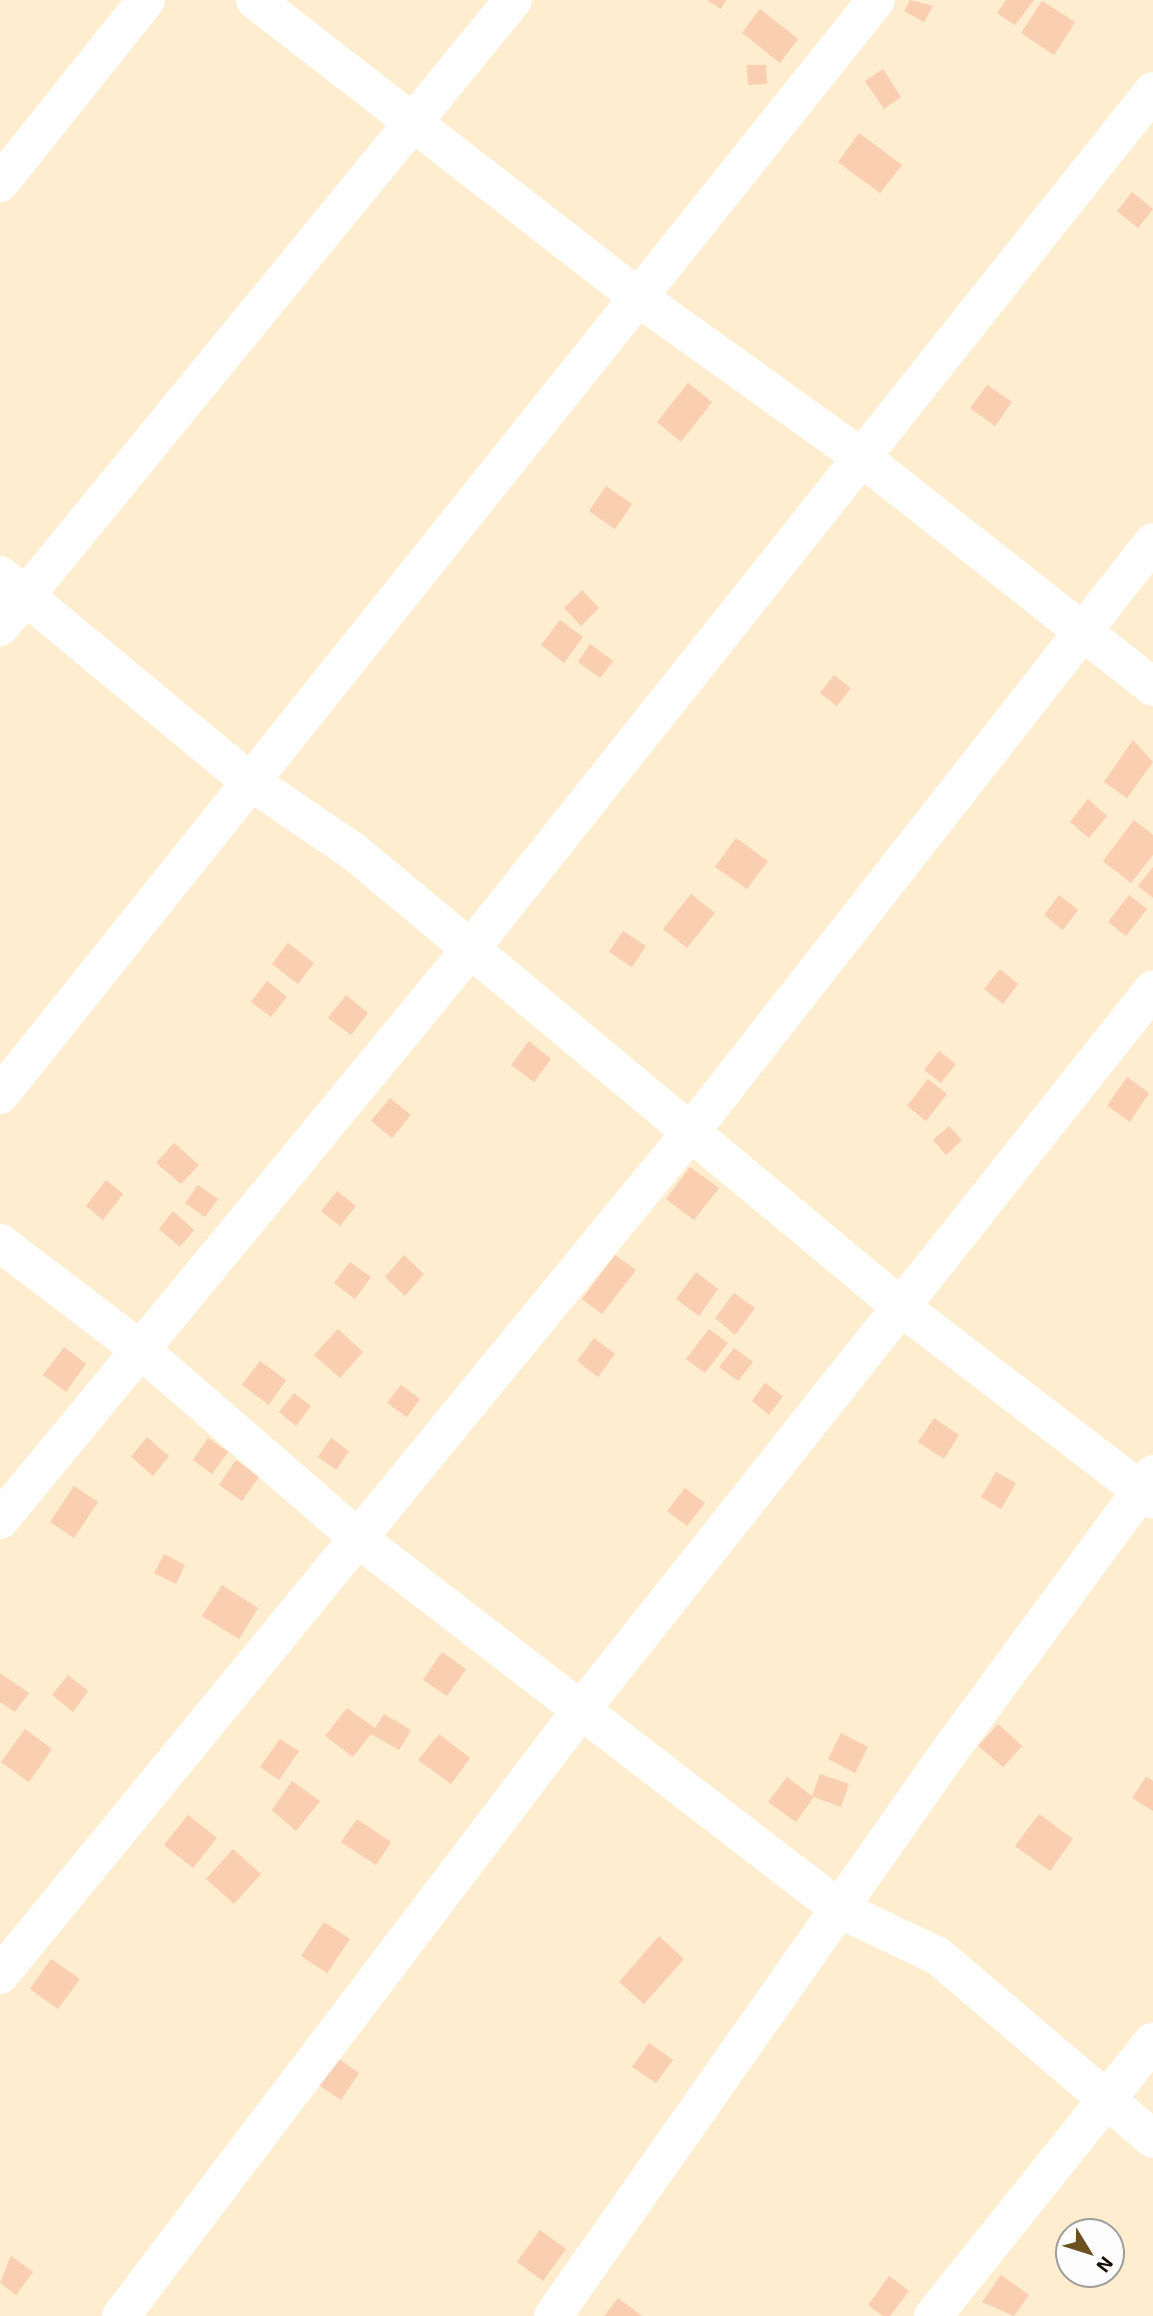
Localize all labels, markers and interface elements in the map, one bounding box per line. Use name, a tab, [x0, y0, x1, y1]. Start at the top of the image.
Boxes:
north arrow	[1055, 2218, 1125, 2288]
text: N	[1092, 2253, 1119, 2277]

